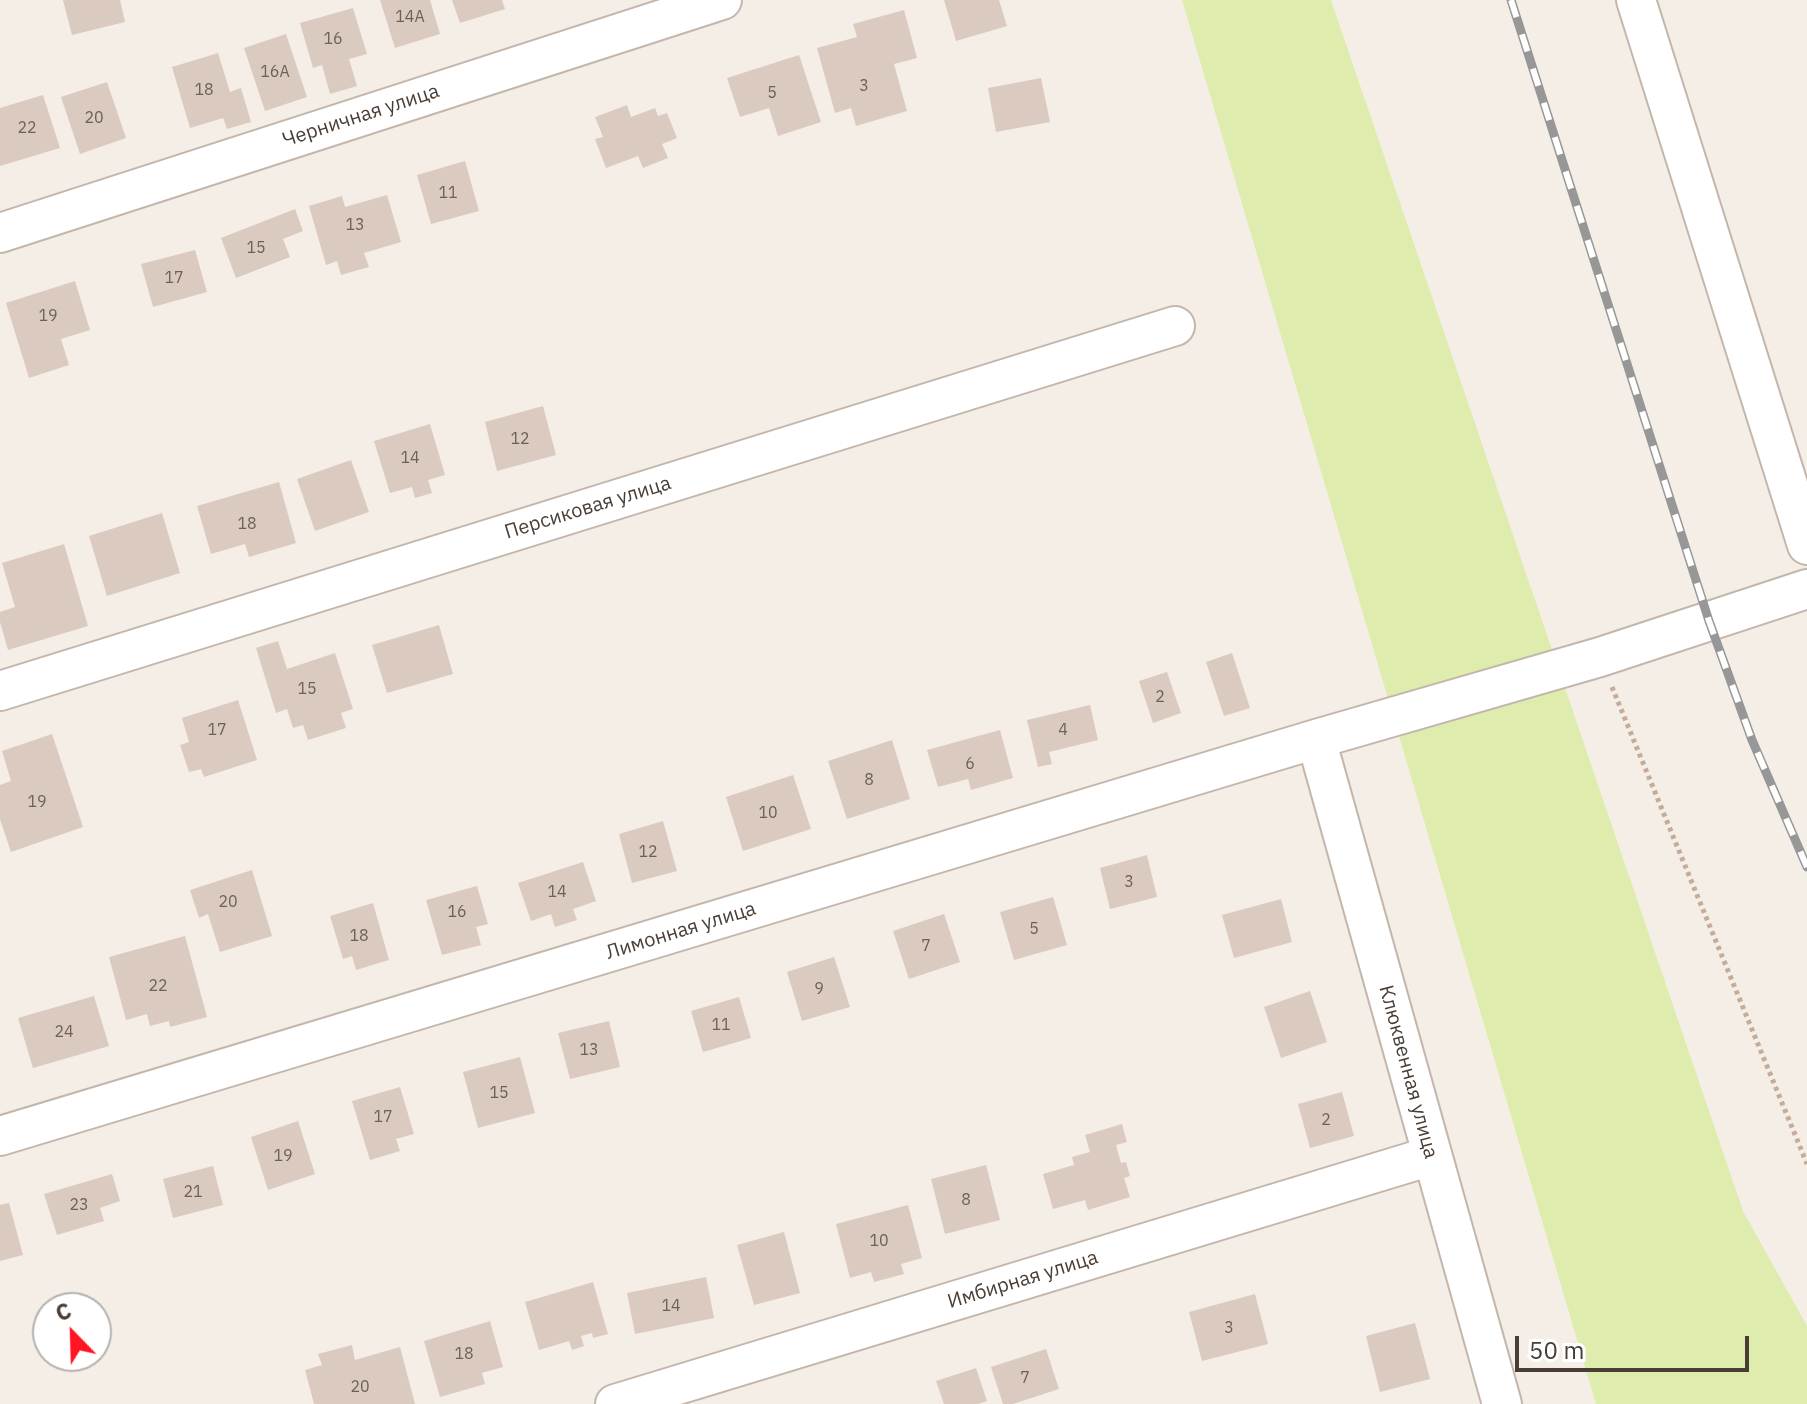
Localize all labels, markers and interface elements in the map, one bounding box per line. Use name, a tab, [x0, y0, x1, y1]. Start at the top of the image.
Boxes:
house number: 14А	[395, 7, 425, 27]
house number: 16	[323, 29, 343, 49]
house number: 16А	[260, 62, 290, 82]
house number: 3	[859, 76, 869, 96]
street label: Черничная улица	[280, 79, 442, 153]
house number: 18	[194, 80, 214, 100]
house number: 5	[767, 83, 777, 103]
house number: 20	[84, 108, 104, 128]
house number: 22	[17, 118, 37, 138]
house number: 11	[438, 183, 458, 203]
house number: 13	[345, 215, 365, 235]
house number: 15	[246, 238, 266, 258]
house number: 17	[164, 268, 184, 288]
house number: 19	[38, 306, 58, 326]
house number: 12	[510, 429, 530, 449]
house number: 14	[400, 448, 420, 468]
street label: Персиковая улица	[502, 471, 674, 545]
house number: 18	[237, 514, 257, 534]
house number: 15	[297, 679, 317, 699]
house number: 2	[1155, 687, 1165, 707]
house number: 17	[207, 720, 227, 740]
house number: 4	[1058, 720, 1068, 740]
house number: 6	[965, 754, 975, 774]
house number: 8	[864, 770, 874, 790]
house number: 19	[27, 792, 47, 812]
house number: 10	[758, 803, 778, 823]
house number: 12	[638, 842, 658, 862]
house number: 3	[1124, 872, 1134, 892]
house number: 14	[547, 882, 567, 902]
house number: 20	[218, 892, 238, 912]
street label: Лимонная улица	[603, 897, 759, 965]
house number: 16	[447, 902, 467, 922]
house number: 5	[1029, 919, 1039, 939]
house number: 18	[349, 926, 369, 946]
house number: 7	[921, 936, 931, 956]
house number: 22	[148, 976, 168, 996]
house number: 9	[814, 979, 824, 999]
street label: Клюквенная улица	[1373, 983, 1443, 1161]
house number: 11	[711, 1015, 731, 1035]
house number: 24	[54, 1022, 74, 1042]
house number: 13	[579, 1040, 599, 1060]
house number: 15	[489, 1083, 509, 1103]
house number: 17	[373, 1107, 393, 1127]
house number: 2	[1321, 1110, 1331, 1130]
house number: 19	[273, 1146, 293, 1166]
house number: 21	[183, 1182, 203, 1202]
house number: 8	[961, 1190, 971, 1210]
house number: 23	[69, 1195, 89, 1215]
house number: 10	[869, 1231, 889, 1251]
street label: Имбирная улица	[945, 1246, 1101, 1314]
north arrow	[32, 1292, 112, 1372]
text: С	[51, 1295, 75, 1327]
house number: 14	[661, 1296, 681, 1316]
house number: 3	[1224, 1318, 1234, 1338]
scale bar	[1519, 1320, 1753, 1370]
text: 50 m	[1529, 1334, 1584, 1366]
house number: 18	[454, 1344, 474, 1364]
house number: 7	[1020, 1368, 1030, 1388]
house number: 20	[350, 1377, 370, 1397]

